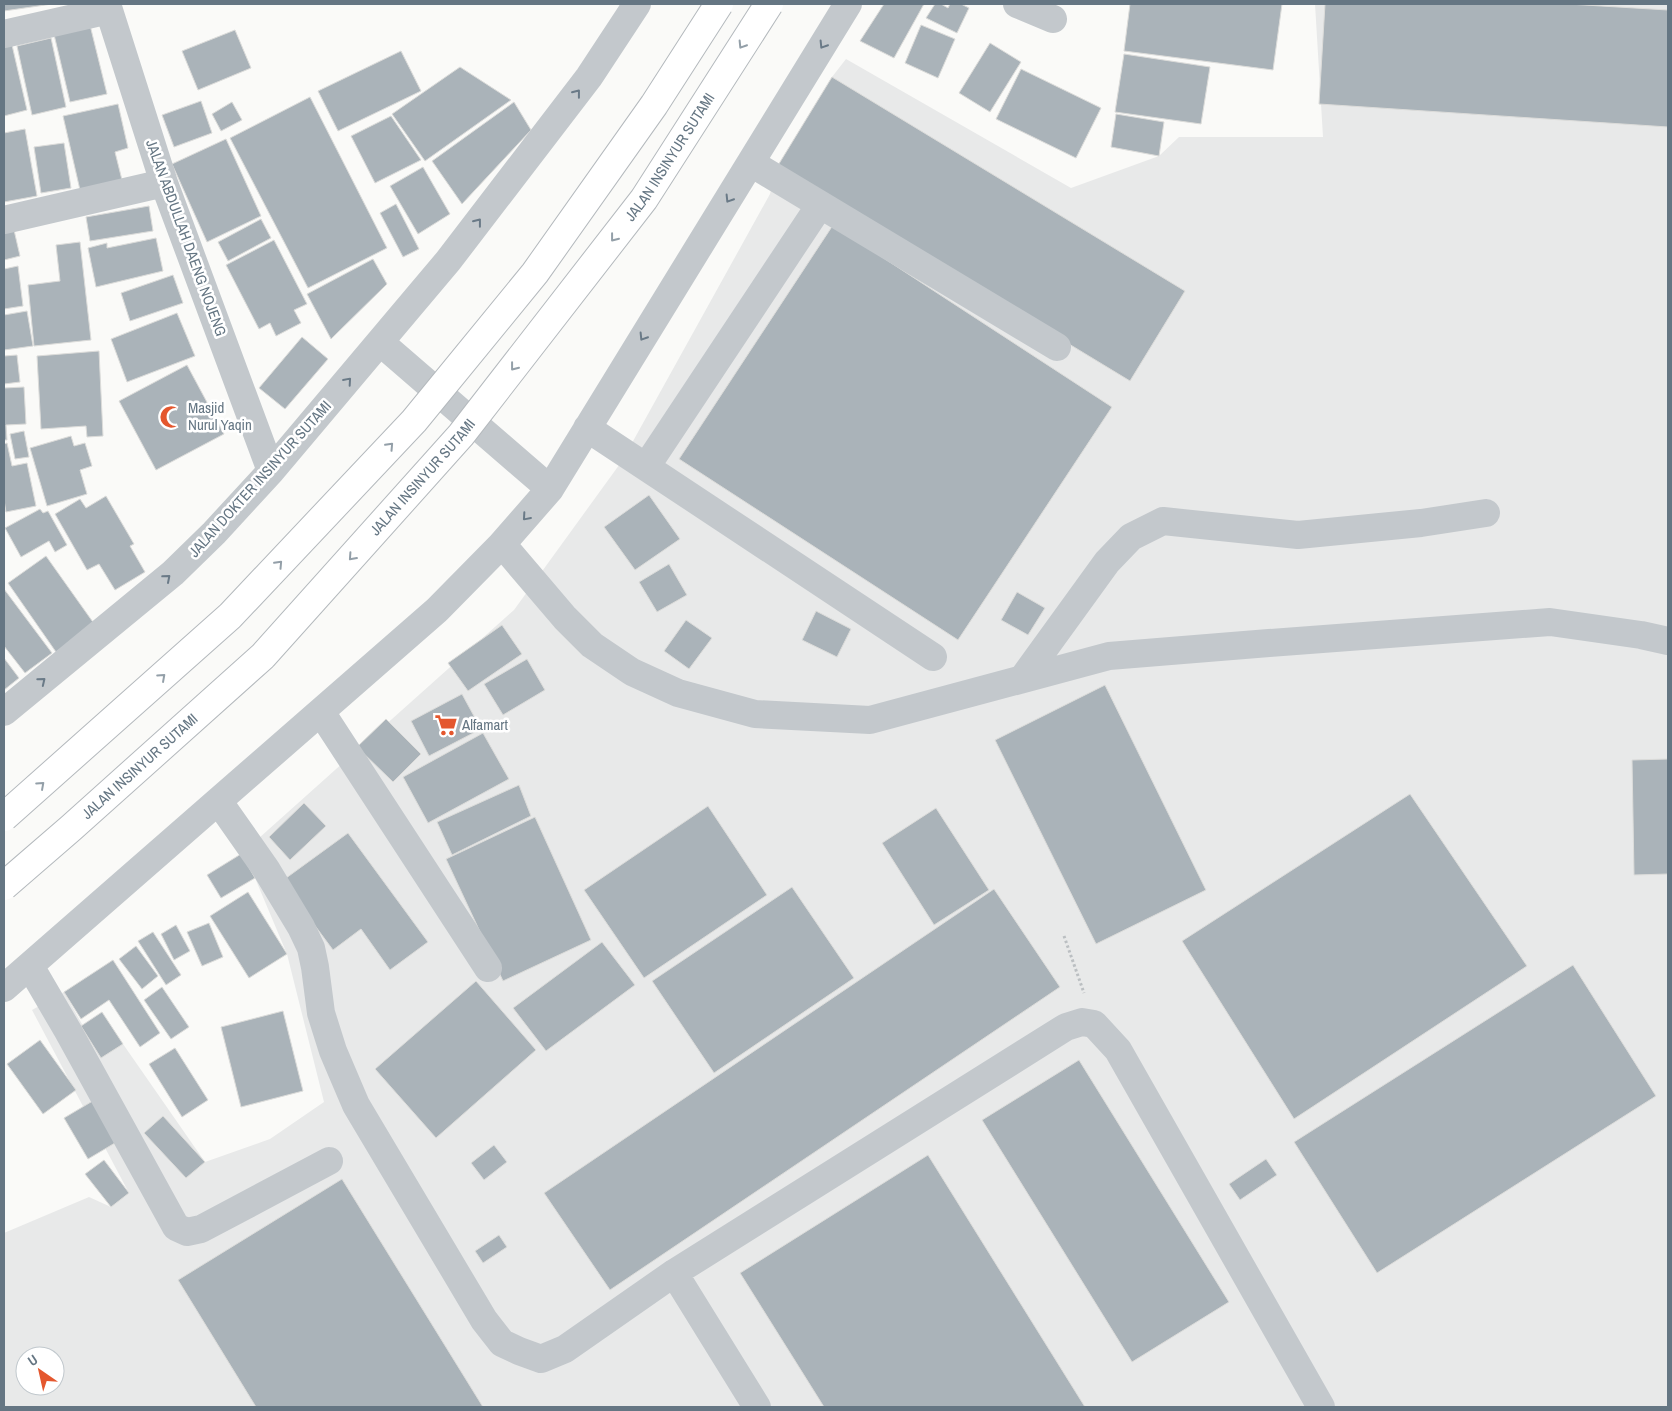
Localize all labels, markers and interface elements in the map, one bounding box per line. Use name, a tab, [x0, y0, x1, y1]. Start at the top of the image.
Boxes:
one-way arrow	[739, 40, 749, 49]
one-way arrow	[819, 40, 829, 49]
street label: JALAN INSINYUR SUTAMI	[620, 89, 719, 225]
one-way arrow	[571, 90, 579, 99]
street label: JALAN ABDULLAH DAENG NOJENG	[141, 137, 232, 339]
one-way arrow	[725, 193, 735, 202]
one-way arrow	[472, 219, 480, 228]
one-way arrow	[611, 232, 620, 242]
one-way arrow	[640, 332, 650, 341]
one-way arrow	[512, 361, 520, 370]
one-way arrow	[342, 378, 350, 387]
street label: JALAN DOKTER INSINYUR SUTAMI	[184, 396, 336, 562]
place label: Masjid Nurul Yaqin	[188, 397, 252, 435]
mosque icon: Masjid Nurul Yaqin	[158, 404, 184, 430]
street label: JALAN INSINYUR SUTAMI	[365, 414, 480, 540]
one-way arrow	[384, 442, 393, 451]
one-way arrow	[523, 511, 532, 520]
one-way arrow	[349, 551, 358, 560]
one-way arrow	[273, 561, 282, 570]
one-way arrow	[161, 575, 170, 583]
one-way arrow	[156, 673, 165, 682]
one-way arrow	[36, 678, 45, 687]
street label: JALAN INSINYUR SUTAMI	[77, 708, 202, 824]
supermarket icon: Alfamart	[433, 712, 459, 738]
place label: Alfamart	[461, 714, 508, 735]
one-way arrow	[35, 782, 44, 791]
north arrow	[15, 1346, 65, 1396]
text: U	[24, 1350, 41, 1370]

